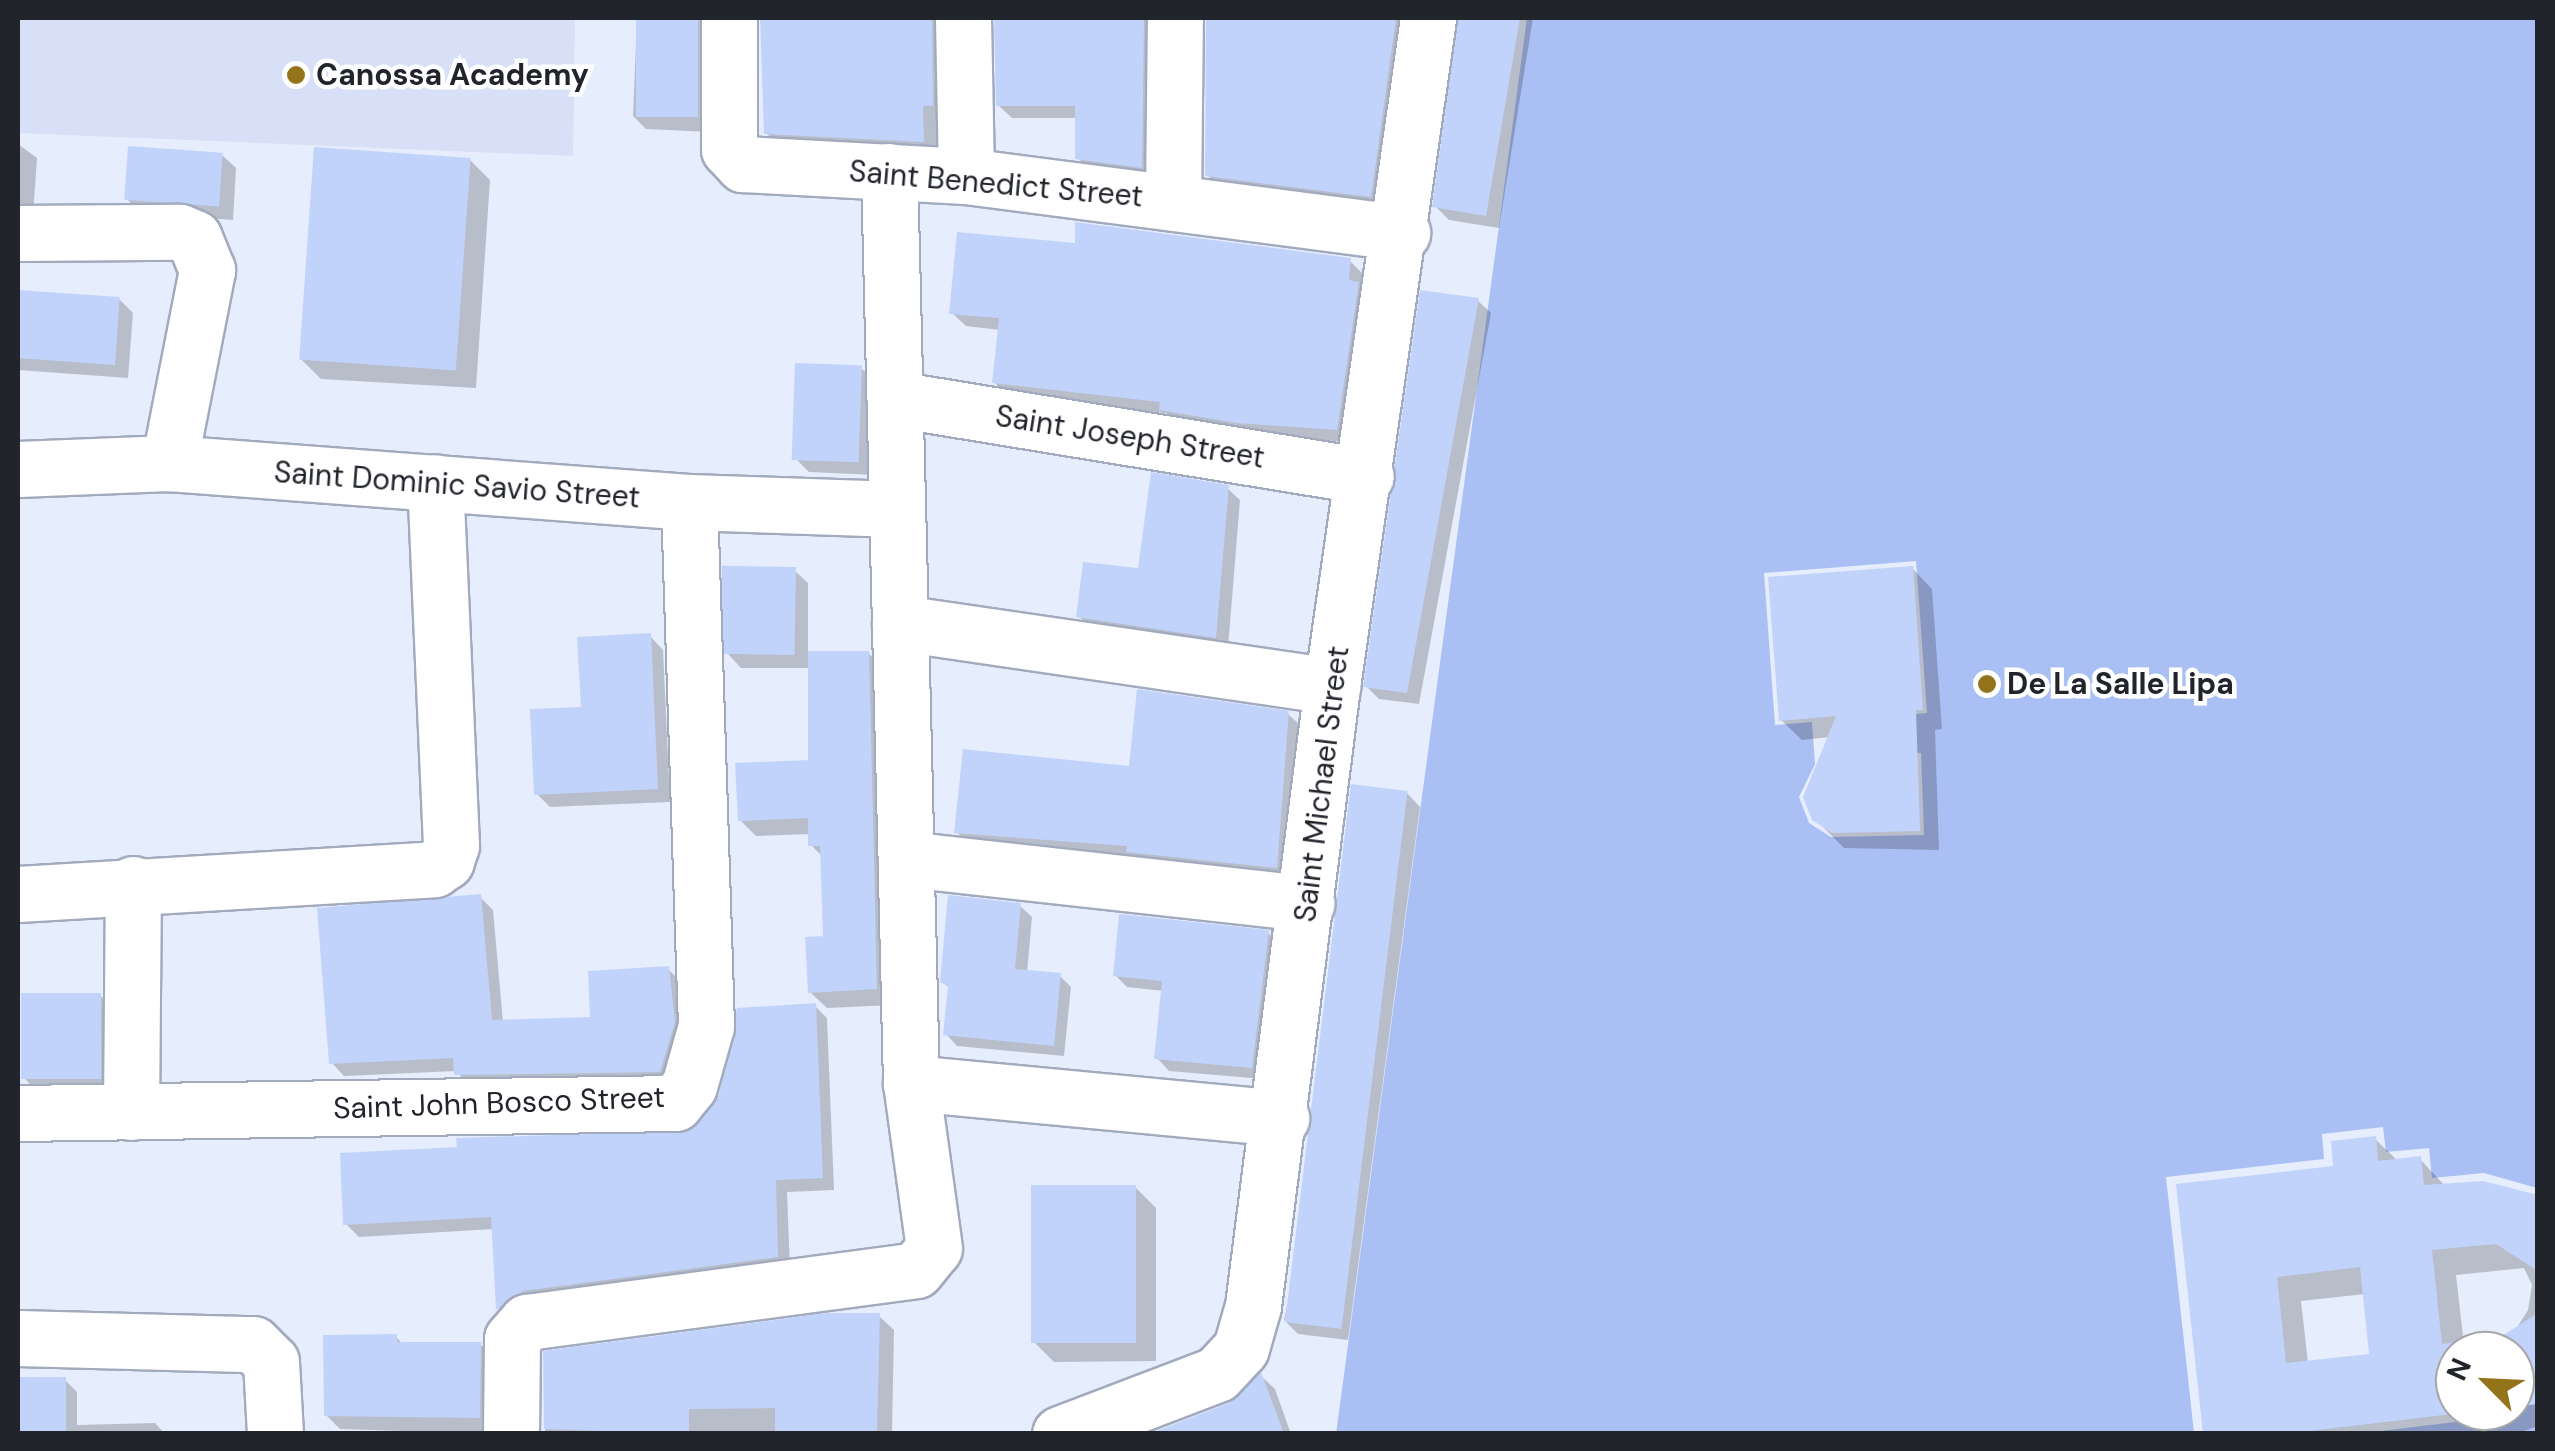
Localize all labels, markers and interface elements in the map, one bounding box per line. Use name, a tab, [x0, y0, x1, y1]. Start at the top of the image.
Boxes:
place label: Canossa Academy	[316, 57, 589, 93]
marker: Canossa Academy	[285, 64, 307, 86]
street label: Saint Benedict Street	[848, 153, 1144, 215]
street label: Saint Joseph Street	[993, 398, 1267, 476]
street label: Saint Dominic Savio Street	[273, 454, 641, 516]
street label: Saint Michael Street	[1287, 644, 1357, 924]
place label: De La Salle Lipa	[2007, 666, 2234, 702]
marker: De La Salle Lipa	[1976, 673, 1998, 695]
street label: Saint John Bosco Street	[332, 1079, 666, 1127]
north arrow	[2435, 1331, 2535, 1431]
text: N	[2438, 1353, 2480, 1386]

